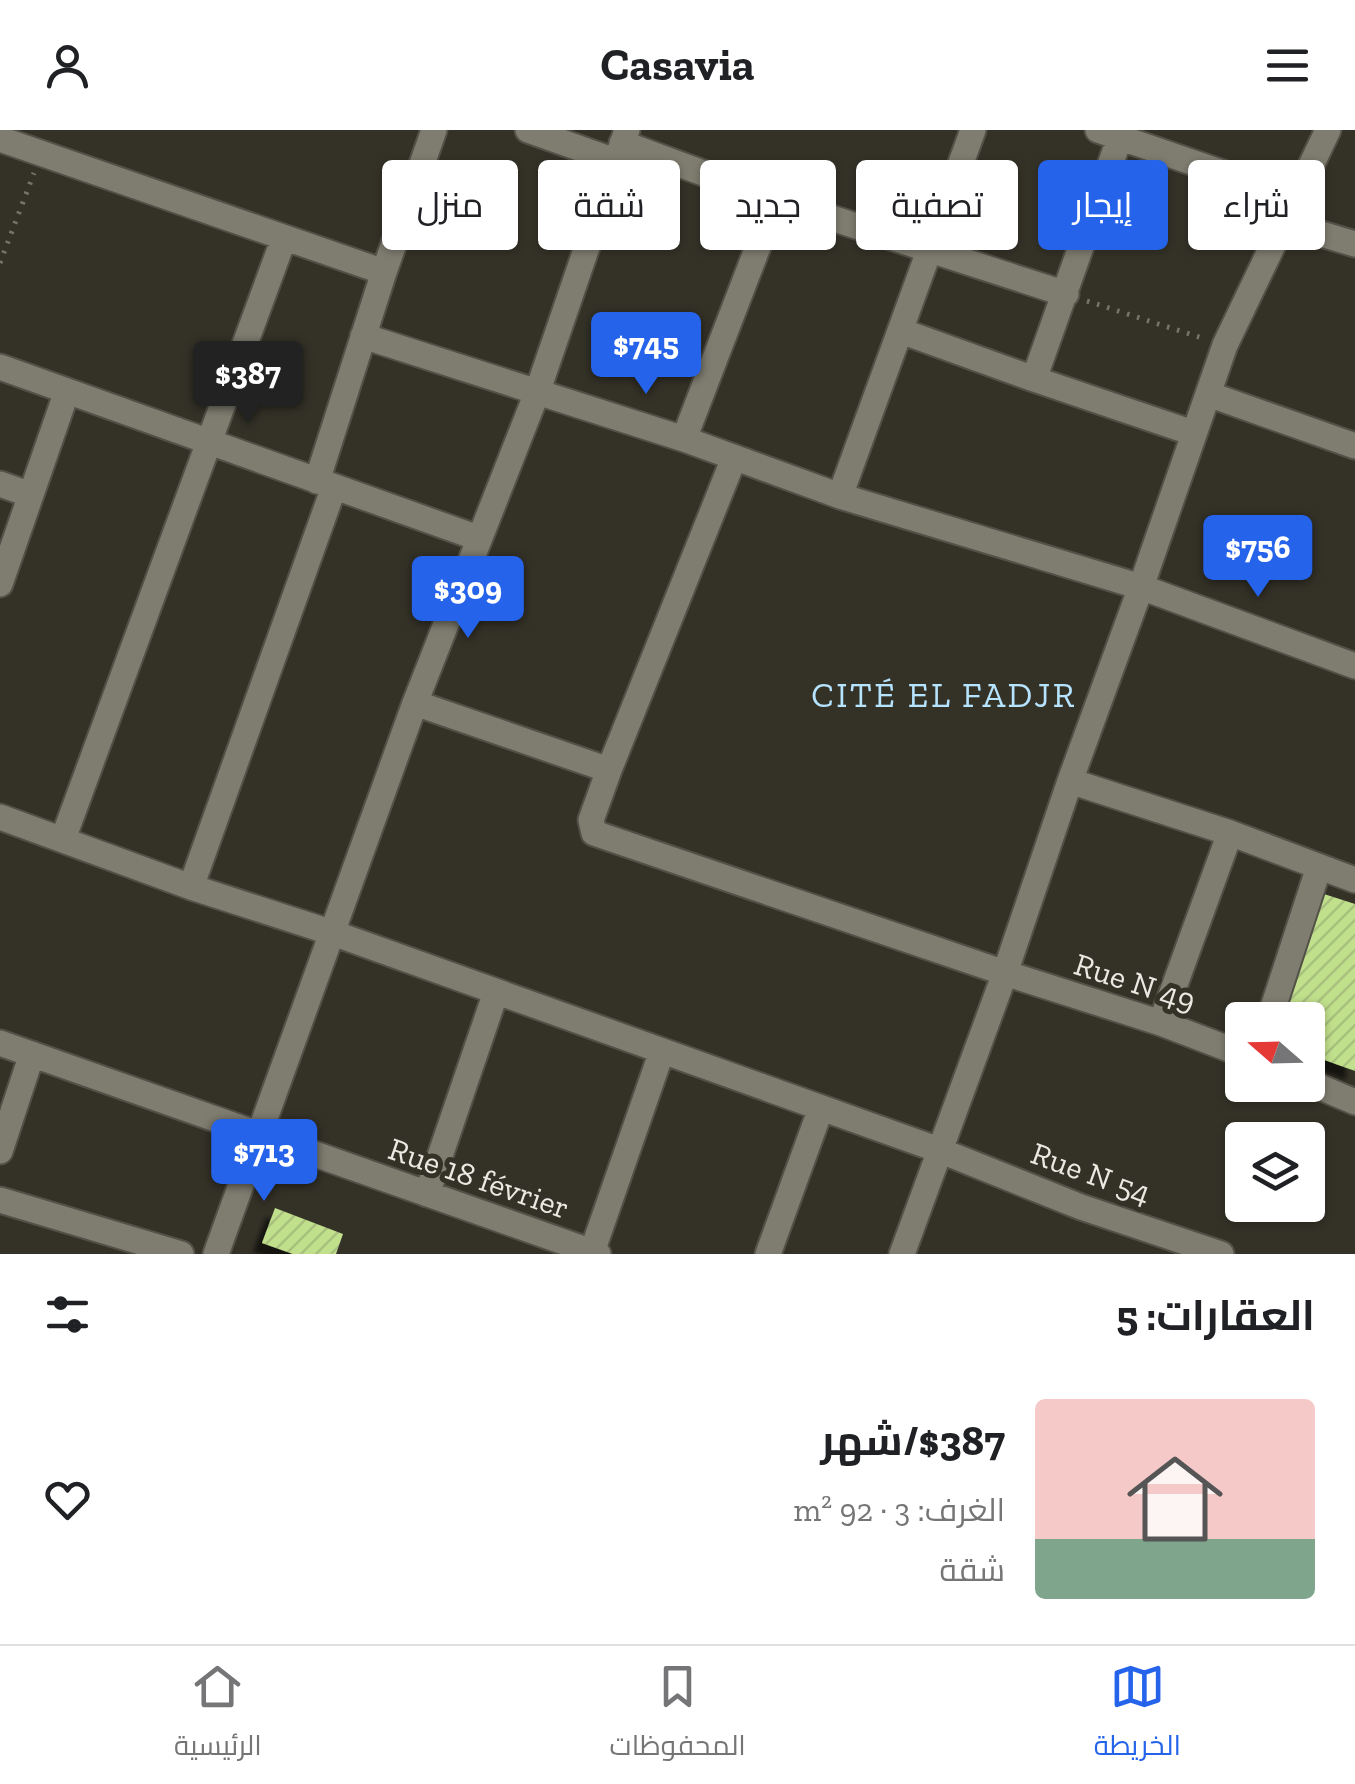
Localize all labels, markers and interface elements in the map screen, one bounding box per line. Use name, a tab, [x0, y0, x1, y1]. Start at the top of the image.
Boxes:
icon: person	[40, 38, 95, 93]
text: Casavia	[600, 38, 755, 92]
icon: menu	[1260, 38, 1315, 93]
chip: منزل	[382, 160, 518, 250]
chip: شقة	[538, 160, 680, 250]
chip: جديد	[700, 160, 836, 250]
chip: تصفية	[856, 160, 1018, 250]
chip: إيجار	[1038, 160, 1168, 250]
chip: شراء	[1188, 160, 1325, 250]
pin: $745	[587, 312, 705, 397]
text: $745	[613, 325, 679, 363]
pin: $387	[189, 341, 307, 426]
text: $387	[215, 354, 281, 392]
pin: $756	[1199, 515, 1317, 600]
text: $756	[1225, 528, 1291, 566]
pin: $309	[409, 556, 527, 641]
text: $309	[434, 569, 502, 607]
district label: CITÉ EL FADJR	[811, 674, 1077, 716]
street label: Rue N 49	[1070, 945, 1200, 1019]
north arrow	[1225, 1002, 1325, 1102]
map controls	[1225, 1002, 1325, 1222]
pin: $713	[205, 1119, 323, 1204]
button: layers	[1225, 1122, 1325, 1222]
street label: Rue 18 février	[384, 1129, 574, 1227]
text: $713	[233, 1132, 295, 1170]
street label: Rue N 54	[1026, 1134, 1156, 1212]
icon: filters	[40, 1287, 95, 1342]
text: العقارات: 5	[1116, 1290, 1315, 1341]
text: $387/شهر	[821, 1415, 1005, 1466]
icon: home	[1115, 1439, 1235, 1559]
icon: heart	[40, 1472, 95, 1527]
text: الغرف: 3 · 92 m²	[793, 1491, 1005, 1529]
text: شقة	[940, 1551, 1005, 1589]
tab: الرئيسية	[174, 1659, 262, 1771]
tab: المحفوظات	[610, 1659, 746, 1771]
tab: الخريطة	[1094, 1659, 1181, 1771]

